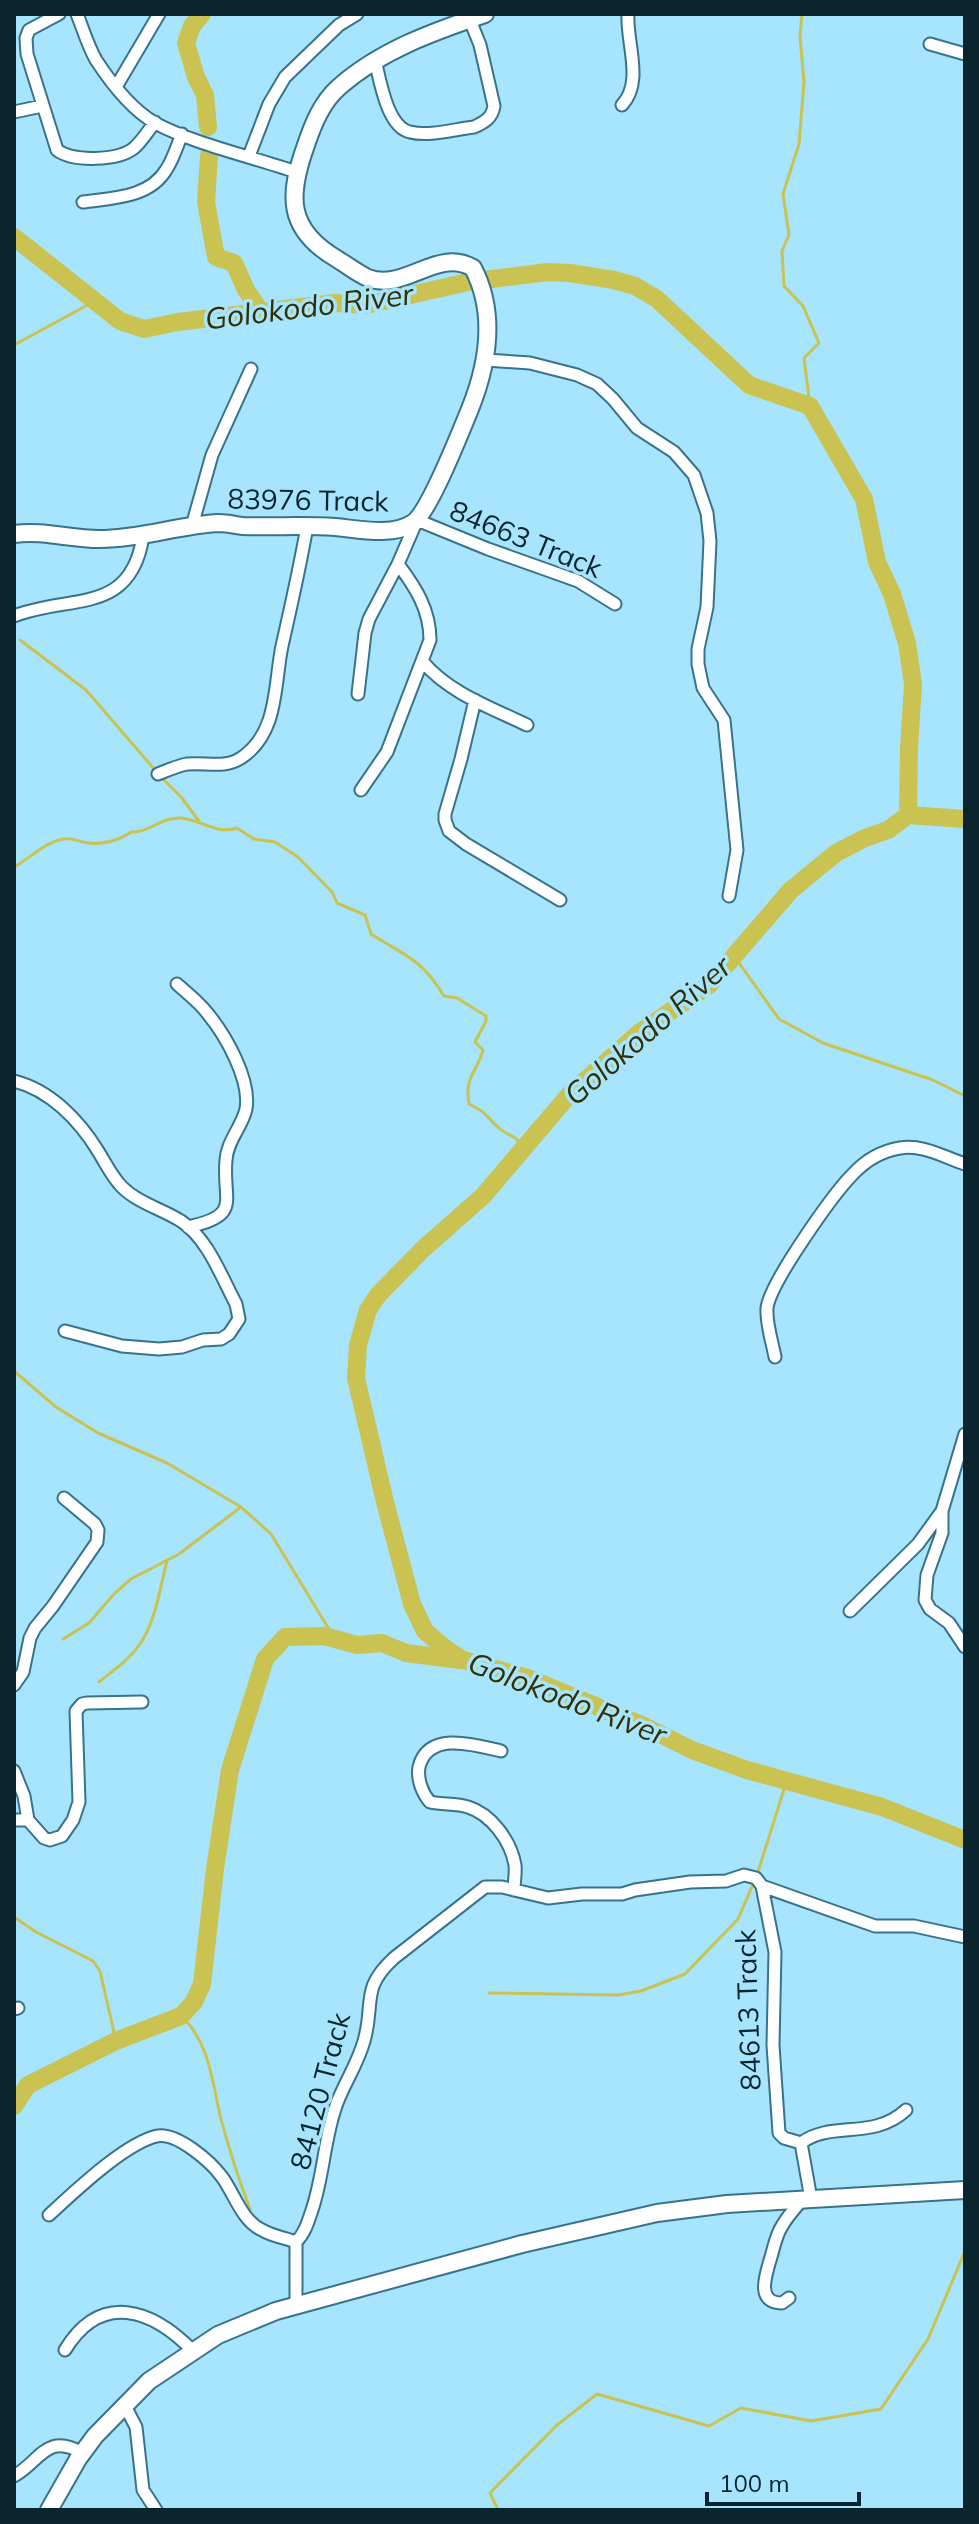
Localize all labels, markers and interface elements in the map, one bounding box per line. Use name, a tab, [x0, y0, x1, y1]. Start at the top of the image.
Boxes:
water label: Golokodo River	[203, 274, 416, 338]
street label: 83976 Track	[227, 481, 389, 518]
street label: 84663 Track	[445, 492, 608, 585]
water label: Golokodo River	[556, 947, 740, 1113]
water label: Golokodo River	[463, 1643, 673, 1754]
street label: 84613 Track	[727, 1928, 768, 2091]
street label: 84120 Track	[282, 2008, 357, 2173]
scale bar	[707, 2456, 859, 2506]
text: 100 m	[719, 2468, 790, 2498]

